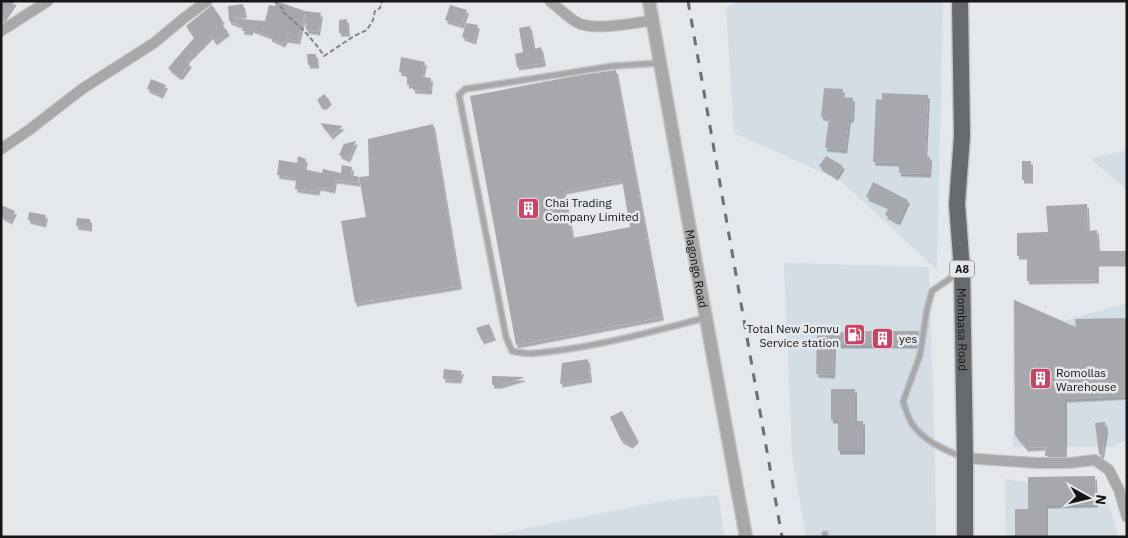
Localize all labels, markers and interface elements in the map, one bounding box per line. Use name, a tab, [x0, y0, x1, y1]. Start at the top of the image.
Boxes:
place label: Chai Trading Company Limited	[545, 195, 639, 224]
building icon: Chai Trading Company Limited	[517, 197, 541, 221]
street label: Magongo Road	[683, 228, 711, 309]
road number: A8	[950, 260, 974, 278]
street label: Mombasa Road	[955, 288, 971, 371]
place label: Total New Jomvu Service station	[746, 321, 839, 350]
fuel station icon: Total New Jomvu Service station	[843, 323, 867, 347]
building icon: yes	[871, 326, 895, 350]
place label: yes	[899, 331, 918, 346]
place label: Romollas Warehouse	[1056, 365, 1117, 394]
building icon: Romollas Warehouse	[1028, 367, 1052, 391]
north arrow	[1063, 473, 1113, 523]
text: N	[1091, 494, 1110, 506]

